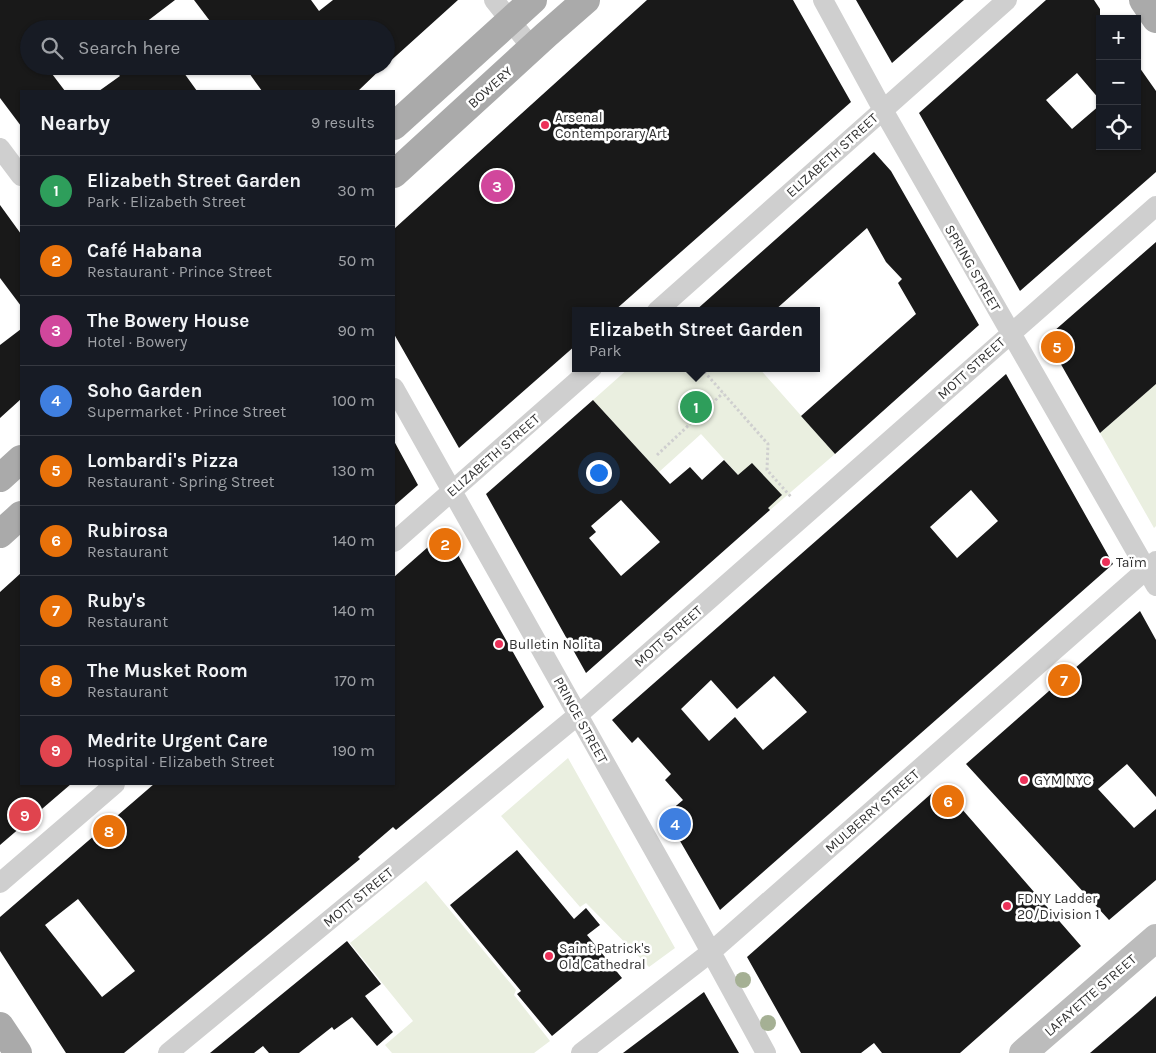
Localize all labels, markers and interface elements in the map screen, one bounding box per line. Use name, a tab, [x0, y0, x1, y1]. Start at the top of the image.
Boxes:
map controls	[1096, 15, 1141, 150]
button: +	[1096, 15, 1141, 60]
search box	[20, 20, 395, 75]
icon: search	[38, 34, 66, 62]
text: Search here	[78, 37, 180, 59]
button: −	[1096, 60, 1141, 105]
street label: BOWERY	[464, 63, 516, 112]
button: locate	[1096, 105, 1141, 150]
place label: Arsenal Contemporary Art	[555, 109, 667, 142]
street label: ELIZABETH STREET	[783, 110, 882, 201]
text: Nearby	[40, 111, 110, 135]
text: 9 results	[311, 113, 375, 132]
marker: Arsenal Contemporary Art	[539, 119, 551, 131]
pin: 3	[481, 167, 513, 205]
text: Elizabeth Street Garden	[87, 170, 301, 192]
text: 1	[53, 181, 59, 200]
text: 30 m	[337, 181, 375, 200]
text: Park · Elizabeth Street	[87, 192, 246, 211]
street label: SPRING STREET	[941, 222, 1004, 315]
text: Café Habana	[87, 240, 202, 262]
text: 2	[51, 251, 61, 270]
text: 50 m	[338, 251, 375, 270]
text: Restaurant · Prince Street	[87, 262, 272, 281]
popup	[572, 307, 820, 372]
text: The Bowery House	[87, 310, 249, 332]
text: Elizabeth Street Garden	[589, 319, 803, 341]
text: 3	[51, 321, 61, 340]
text: 90 m	[337, 321, 375, 340]
pin: 5	[1041, 328, 1073, 366]
text: Hotel · Bowery	[87, 332, 187, 351]
street label: MOTT STREET	[934, 334, 1009, 403]
text: Park	[589, 341, 621, 360]
text: Soho Garden	[87, 380, 202, 402]
pin: 1	[680, 388, 712, 426]
text: 4	[51, 391, 61, 410]
text: 100 m	[332, 391, 375, 410]
text: Supermarket · Prince Street	[87, 402, 286, 421]
street label: ELIZABETH STREET	[443, 410, 543, 500]
text: Lombardi's Pizza	[87, 450, 239, 472]
your location	[586, 460, 612, 486]
text: 5	[51, 461, 61, 480]
text: 130 m	[332, 461, 375, 480]
text: Restaurant · Spring Street	[87, 472, 275, 491]
text: Rubirosa	[87, 520, 168, 542]
pin: 2	[429, 525, 461, 563]
text: 6	[51, 531, 61, 550]
text: 140 m	[333, 531, 375, 550]
text: Restaurant	[87, 542, 168, 561]
place label: Taïm	[1116, 554, 1147, 571]
marker: Taïm	[1100, 556, 1112, 568]
text: Ruby's	[87, 590, 146, 612]
text: 7	[52, 601, 60, 620]
text: 140 m	[333, 601, 375, 620]
street label: MOTT STREET	[631, 602, 706, 671]
text: Restaurant	[87, 612, 168, 631]
place label: Bulletin Nolita	[509, 636, 601, 653]
marker: Bulletin Nolita	[493, 638, 505, 650]
text: The Musket Room	[87, 660, 248, 682]
pin: 7	[1048, 661, 1080, 699]
text: 8	[51, 671, 61, 690]
text: 170 m	[334, 671, 375, 690]
street label: PRINCE STREET	[550, 674, 611, 767]
text: Restaurant	[87, 682, 168, 701]
text: Medrite Urgent Care	[87, 730, 268, 752]
text: 9	[51, 741, 61, 760]
text: 190 m	[332, 741, 375, 760]
text: Hospital · Elizabeth Street	[87, 752, 274, 771]
street label: MULBERRY STREET	[822, 766, 923, 857]
place label: GYM NYC	[1034, 772, 1092, 789]
marker: GYM NYC	[1018, 774, 1030, 786]
pin: 6	[932, 782, 964, 820]
pin: 9	[9, 796, 41, 834]
pin: 4	[659, 805, 691, 843]
pin: 8	[93, 812, 125, 850]
street label: MOTT STREET	[320, 864, 397, 931]
place label: FDNY Ladder 20/Division 1	[1017, 890, 1100, 923]
marker: FDNY Ladder 20/Division 1	[1001, 900, 1013, 912]
place label: Saint Patrick's Old Cathedral	[559, 940, 651, 973]
marker: Saint Patrick's Old Cathedral	[543, 950, 555, 962]
street label: LAFAYETTE STREET	[1041, 951, 1140, 1040]

